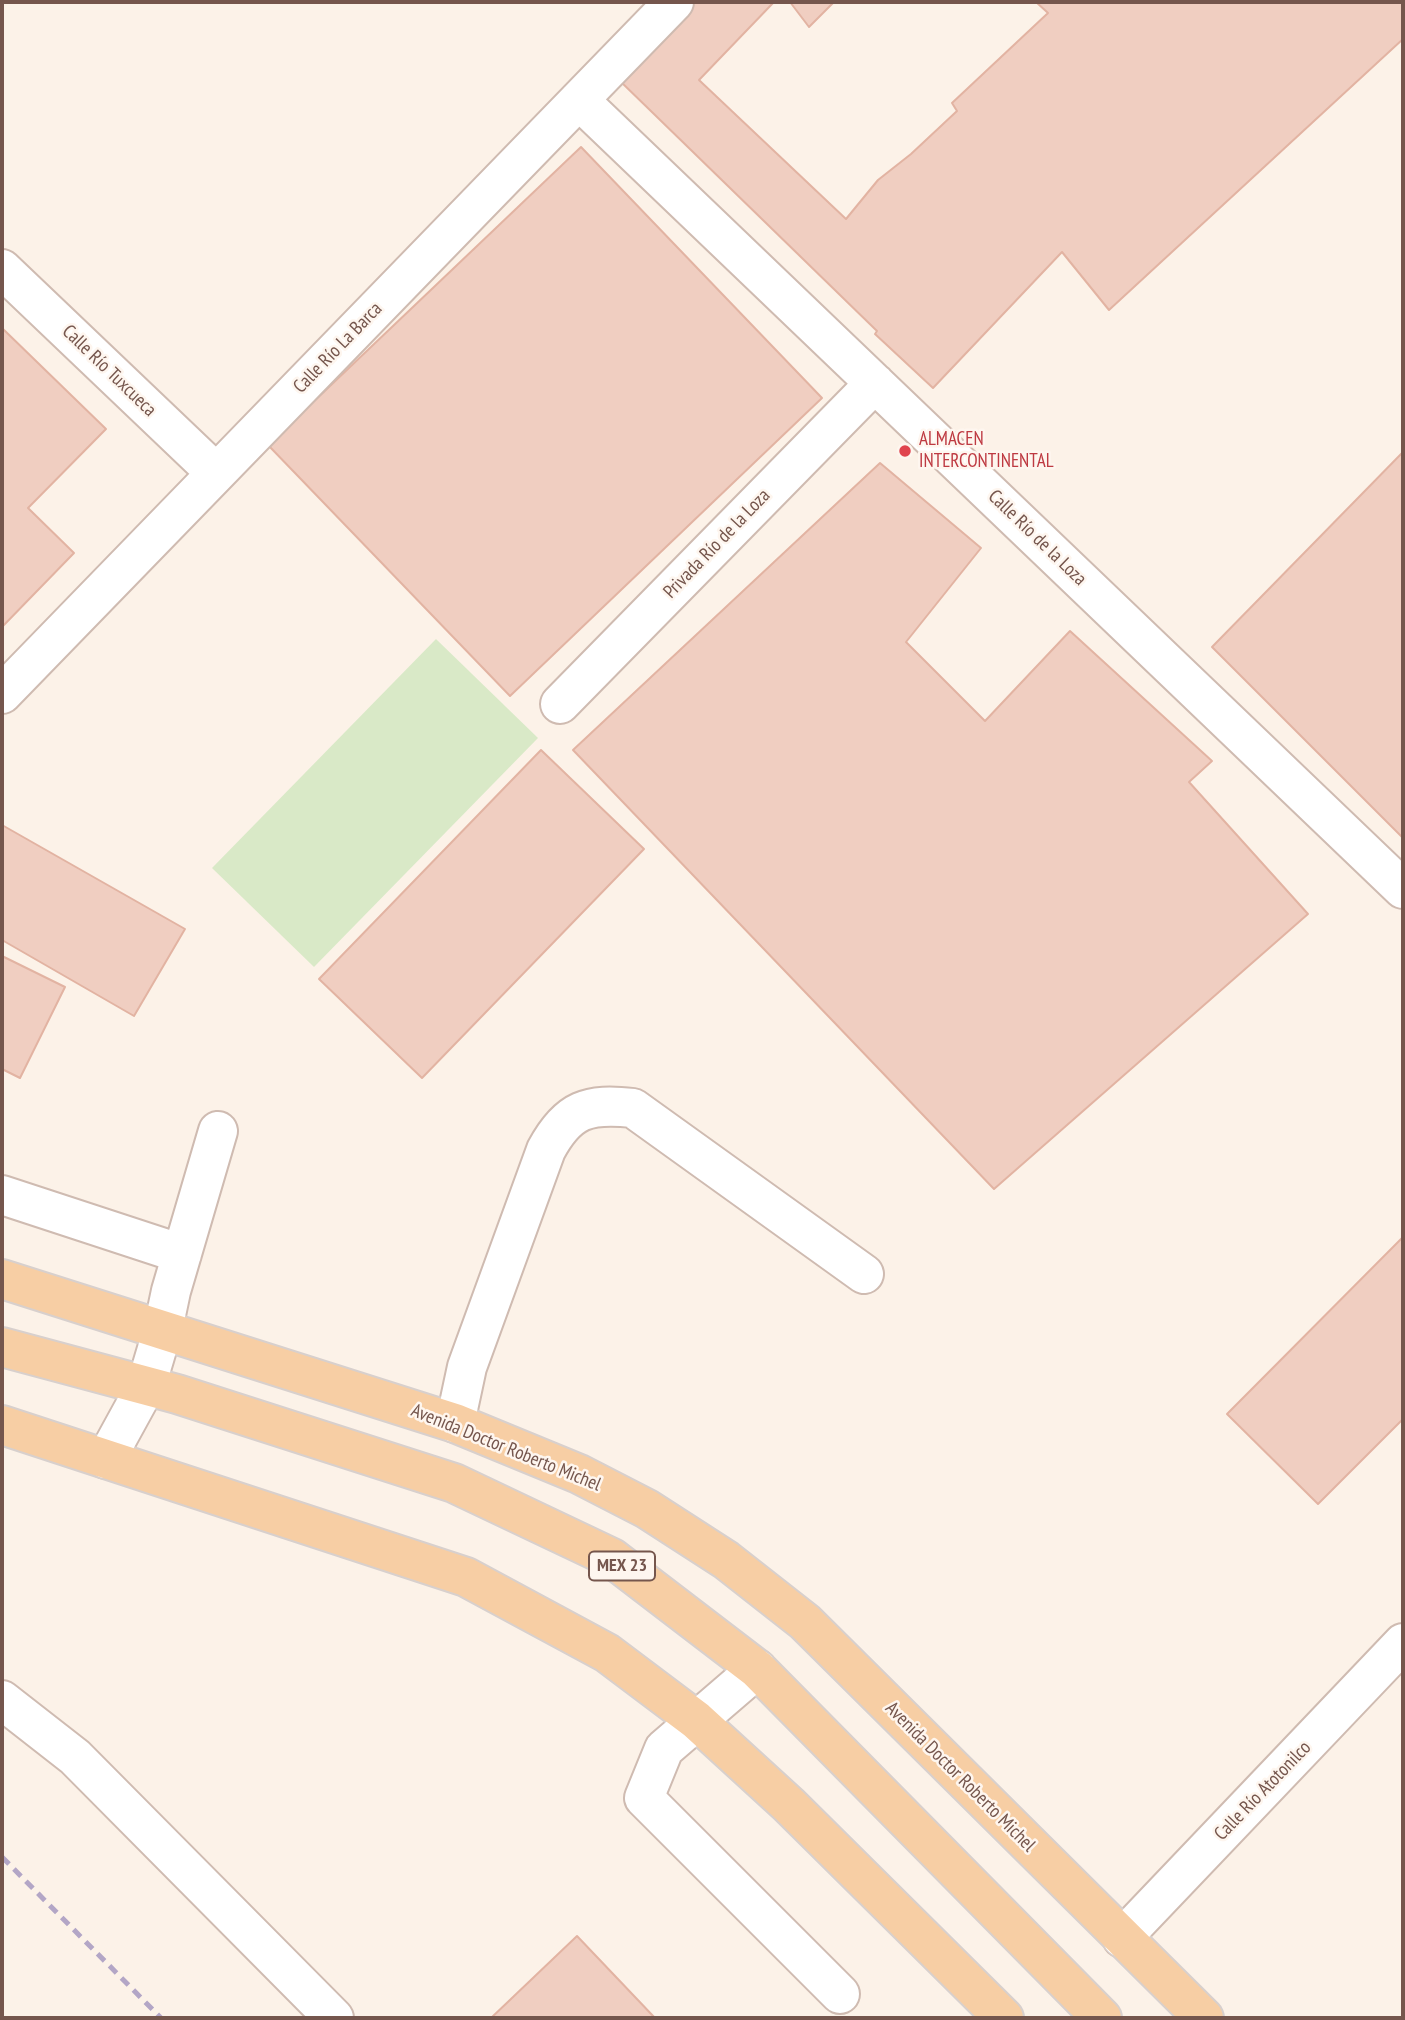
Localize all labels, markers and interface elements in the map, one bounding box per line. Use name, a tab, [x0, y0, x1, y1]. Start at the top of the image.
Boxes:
street label: Calle Río La Barca	[289, 298, 387, 398]
street label: Calle Río Tuxcueca	[57, 320, 161, 422]
place label: ALMACEN INTERCONTINENTAL	[919, 429, 1054, 473]
marker: ALMACEN INTERCONTINENTAL	[897, 443, 913, 459]
street label: Privada Río de la Loza	[659, 485, 775, 603]
street label: Calle Río de la Loza	[983, 485, 1091, 591]
street label: Avenida Doctor Roberto Michel	[408, 1399, 604, 1497]
road number: MEX 23	[589, 1552, 655, 1581]
street label: Avenida Doctor Roberto Michel	[880, 1697, 1040, 1857]
street label: Calle Río Atotonilco	[1210, 1737, 1316, 1845]

